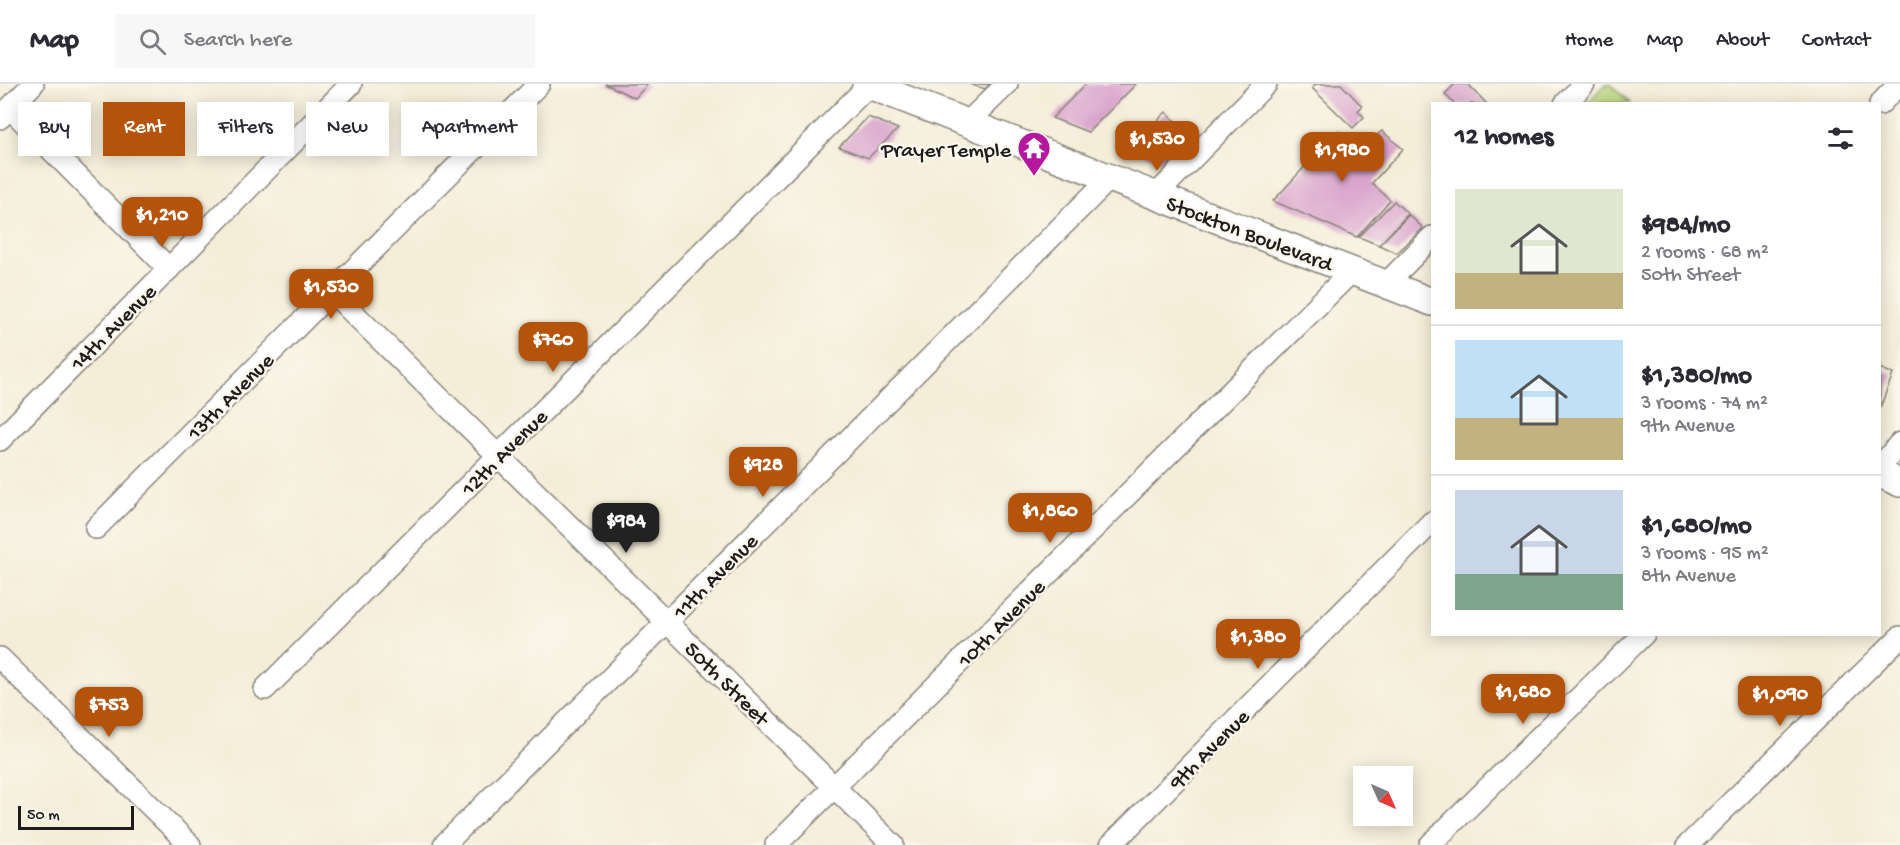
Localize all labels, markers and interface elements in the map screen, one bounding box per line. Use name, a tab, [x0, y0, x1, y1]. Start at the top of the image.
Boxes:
search box	[115, 14, 535, 68]
text: Map	[30, 25, 79, 58]
icon: search	[136, 25, 169, 58]
text: Search here	[184, 28, 292, 54]
text: Home	[1565, 29, 1613, 54]
text: Map	[1646, 29, 1683, 54]
text: About	[1716, 29, 1769, 54]
text: Contact	[1802, 29, 1870, 54]
chip: Buy	[18, 102, 91, 156]
chip: Rent	[103, 102, 185, 156]
chip: Filters	[197, 102, 294, 156]
chip: New	[306, 102, 389, 156]
chip: Apartment	[401, 102, 537, 156]
pin: $1,530	[1108, 121, 1206, 172]
icon: filters	[1824, 122, 1857, 155]
text: 12 homes	[1455, 123, 1553, 154]
text: $1,530	[1129, 129, 1185, 152]
temple icon: Prayer Temple	[1016, 130, 1052, 177]
pin: $1,980	[1293, 132, 1391, 183]
place label: Prayer Temple	[880, 139, 1012, 165]
text: $1,980	[1314, 140, 1370, 163]
street label: Stockton Boulevard	[1162, 192, 1337, 280]
pin: $1,210	[113, 197, 211, 248]
text: $1,210	[136, 205, 188, 228]
text: $984/mo	[1641, 211, 1730, 242]
icon: home	[1503, 213, 1575, 285]
text: 2 rooms · 68 m²	[1641, 242, 1769, 265]
text: 50th Street	[1641, 265, 1740, 288]
pin: $1,530	[282, 269, 380, 320]
text: $1,530	[303, 277, 359, 300]
street label: 14th Avenue	[66, 280, 164, 378]
pin: $760	[517, 322, 589, 373]
text: $760	[533, 330, 573, 353]
street label: 13th Avenue	[182, 348, 281, 447]
text: $1,380/mo	[1641, 362, 1752, 393]
icon: home	[1503, 364, 1575, 436]
text: 3 rooms · 74 m²	[1641, 393, 1768, 416]
street label: 12th Avenue	[456, 405, 555, 503]
text: 9th Avenue	[1641, 416, 1735, 439]
pin: $928	[727, 447, 799, 498]
text: $928	[743, 455, 783, 478]
pin: $1,860	[1001, 493, 1099, 544]
text: $1,860	[1022, 501, 1078, 524]
pin: $984	[590, 503, 662, 554]
text: $984	[606, 511, 646, 534]
text: $1,680/mo	[1641, 512, 1752, 543]
icon: home	[1503, 514, 1575, 586]
street label: 11th Avenue	[668, 529, 765, 627]
text: 3 rooms · 95 m²	[1641, 543, 1769, 566]
text: 8th Avenue	[1641, 566, 1736, 589]
street label: 10th Avenue	[953, 575, 1053, 675]
pin: $1,380	[1209, 619, 1307, 670]
text: $1,380	[1230, 627, 1286, 650]
street label: 50th Street	[678, 637, 774, 734]
pin: $1,680	[1474, 674, 1572, 725]
pin: $1,090	[1731, 676, 1829, 727]
text: $1,680	[1495, 682, 1551, 705]
text: $1,090	[1752, 684, 1808, 707]
pin: $753	[73, 687, 145, 738]
text: $753	[89, 695, 129, 718]
street label: 9th Avenue	[1164, 705, 1257, 797]
north arrow	[1353, 766, 1413, 826]
map controls	[1353, 766, 1413, 826]
scale bar	[18, 803, 134, 830]
text: 50 m	[27, 807, 60, 826]

